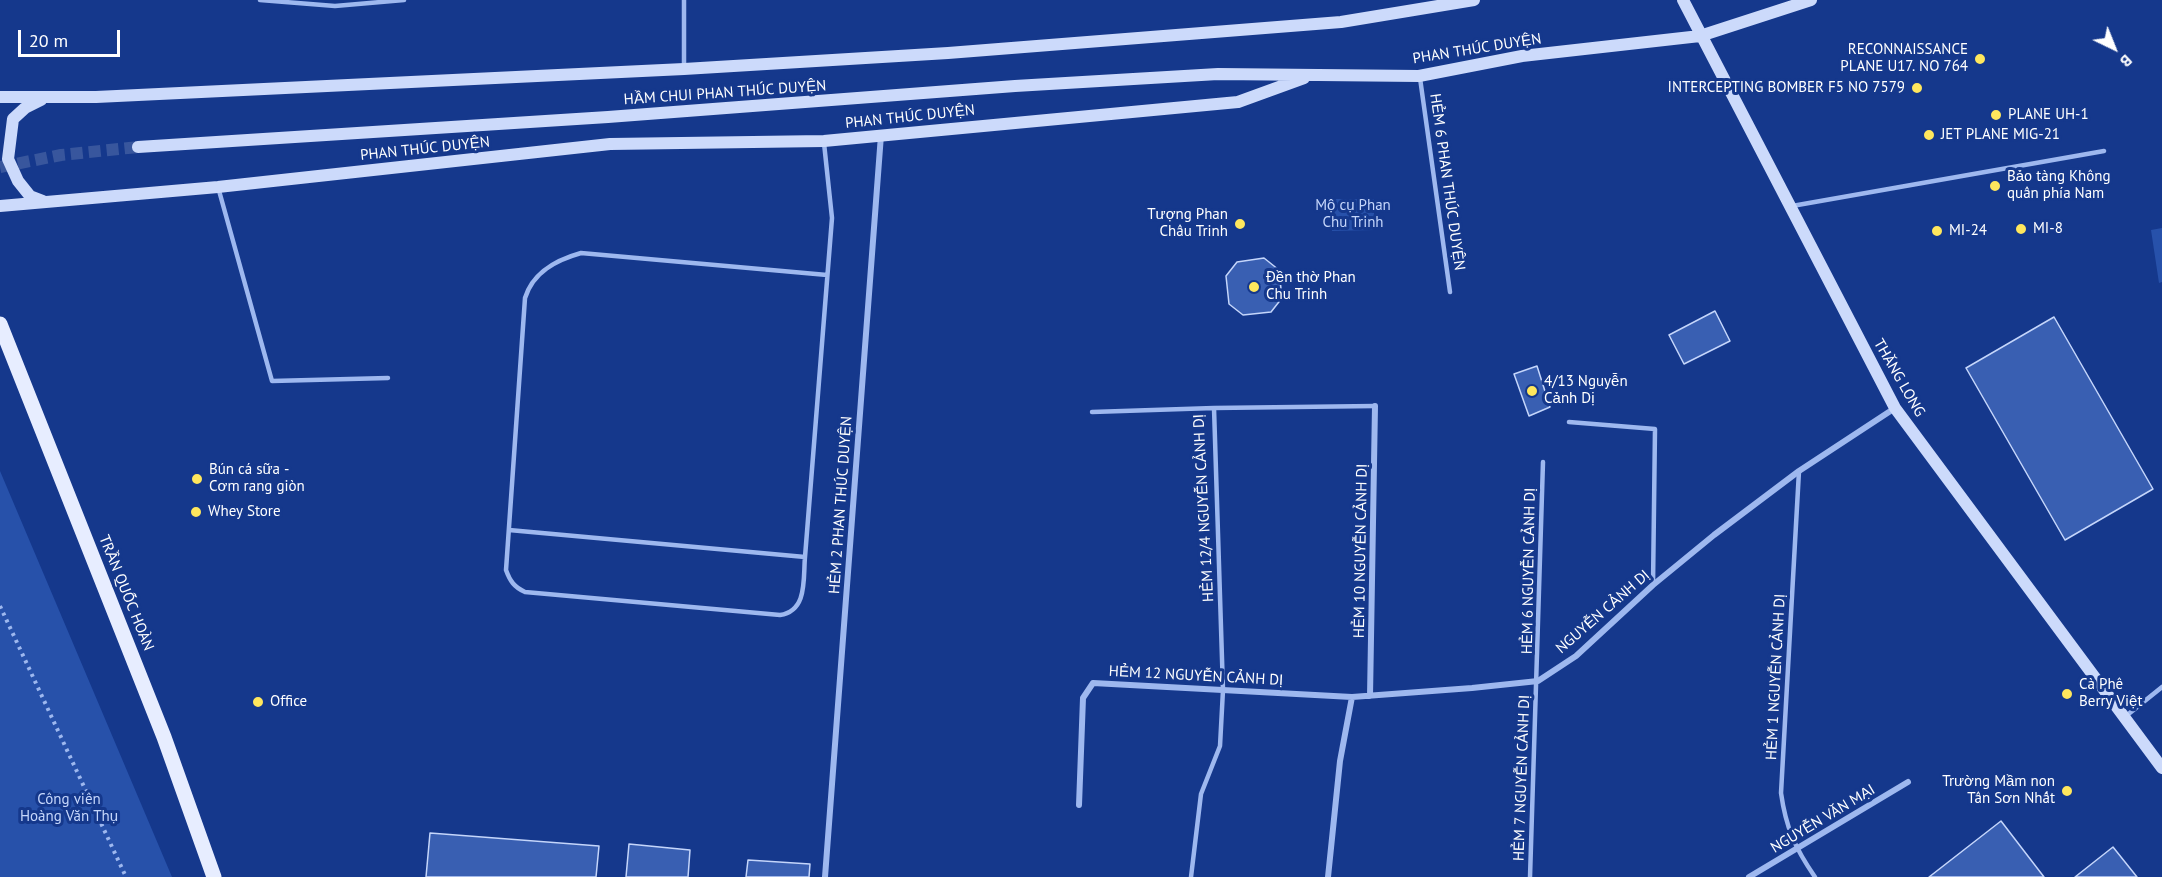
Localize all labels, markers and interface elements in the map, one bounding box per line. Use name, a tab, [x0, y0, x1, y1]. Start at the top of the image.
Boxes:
scale bar	[21, 18, 123, 56]
north arrow	[2084, 18, 2144, 78]
text: 20 m	[29, 29, 68, 52]
street label: PHAN THÚC DUYỆN	[1411, 30, 1543, 68]
place label: RECONNAISSANCE PLANE U17. NO 764	[1840, 41, 1968, 76]
text: B	[2116, 51, 2137, 72]
marker: RECONNAISSANCE PLANE U17. NO 764	[1973, 52, 1987, 66]
street label: HẦM CHUI PHAN THÚC DUYỆN	[623, 77, 827, 109]
place label: INTERCEPTING BOMBER F5 NO 7579	[1668, 79, 1905, 97]
marker: INTERCEPTING BOMBER F5 NO 7579	[1910, 81, 1924, 95]
street label: HẺM 6 PHAN THÚC DUYỆN	[1426, 92, 1468, 272]
street label: PHAN THÚC DUYỆN	[844, 101, 976, 133]
place label: PLANE UH-1	[2008, 106, 2089, 124]
marker: PLANE UH-1	[1989, 108, 2003, 122]
place label: JET PLANE MIG-21	[1941, 126, 2060, 144]
marker: JET PLANE MIG-21	[1922, 128, 1936, 142]
street label: PHAN THÚC DUYỆN	[359, 133, 491, 165]
place label: Bảo tàng Không quân phía Nam	[2007, 168, 2111, 203]
marker: Bảo tàng Không quân phía Nam	[1988, 179, 2002, 193]
park label: Mộ cụ Phan Chu Trinh	[1315, 197, 1391, 232]
place label: Tượng Phan Châu Trinh	[1147, 206, 1228, 241]
marker: Tượng Phan Châu Trinh	[1233, 217, 1247, 231]
place label: MI-8	[2033, 220, 2063, 238]
place label: MI-24	[1949, 222, 1987, 240]
marker: MI-8	[2014, 222, 2028, 236]
marker: MI-24	[1930, 224, 1944, 238]
place label: Đền thờ Phan Chu Trinh	[1266, 269, 1356, 304]
marker: Đền thờ Phan Chu Trinh	[1247, 280, 1261, 294]
street label: THĂNG LONG	[1870, 336, 1928, 420]
place label: 4/13 Nguyễn Cảnh Dị	[1544, 373, 1628, 408]
marker: 4/13 Nguyễn Cảnh Dị	[1525, 384, 1539, 398]
street label: HẺM 12/4 NGUYỄN CẢNH DỊ	[1190, 414, 1218, 602]
street label: HẺM 2 PHAN THÚC DUYỆN	[826, 415, 856, 595]
place label: Bún cá sữa - Cơm rang giòn	[209, 461, 305, 496]
street label: HẺM 10 NGUYỄN CẢNH DỊ	[1350, 464, 1372, 638]
marker: Bún cá sữa - Cơm rang giòn	[190, 472, 204, 486]
street label: HẺM 6 NGUYỄN CẢNH DỊ	[1519, 488, 1539, 654]
place label: Whey Store	[208, 503, 281, 521]
marker: Whey Store	[189, 505, 203, 519]
street label: TRẦN QUỐC HOÀN	[95, 533, 157, 653]
street label: NGUYỄN CẢNH DỊ	[1552, 566, 1654, 658]
street label: HẺM 1 NGUYỄN CẢNH DỊ	[1763, 593, 1789, 761]
street label: HẺM 12 NGUYỄN CẢNH DỊ	[1108, 662, 1284, 690]
place label: Cà Phê Berry Việt	[2079, 676, 2143, 711]
marker: Cà Phê Berry Việt	[2060, 687, 2074, 701]
place label: Office	[270, 693, 307, 711]
marker: Office	[251, 695, 265, 709]
street label: HẺM 7 NGUYỄN CẢNH DỊ	[1510, 695, 1534, 861]
place label: Trường Mầm non Tân Sơn Nhất	[1942, 773, 2055, 808]
street label: NGUYỄN VĂN MẠI	[1768, 781, 1878, 857]
marker: Trường Mầm non Tân Sơn Nhất	[2060, 784, 2074, 798]
park label: Công viên Hoàng Văn Thụ	[20, 791, 118, 826]

